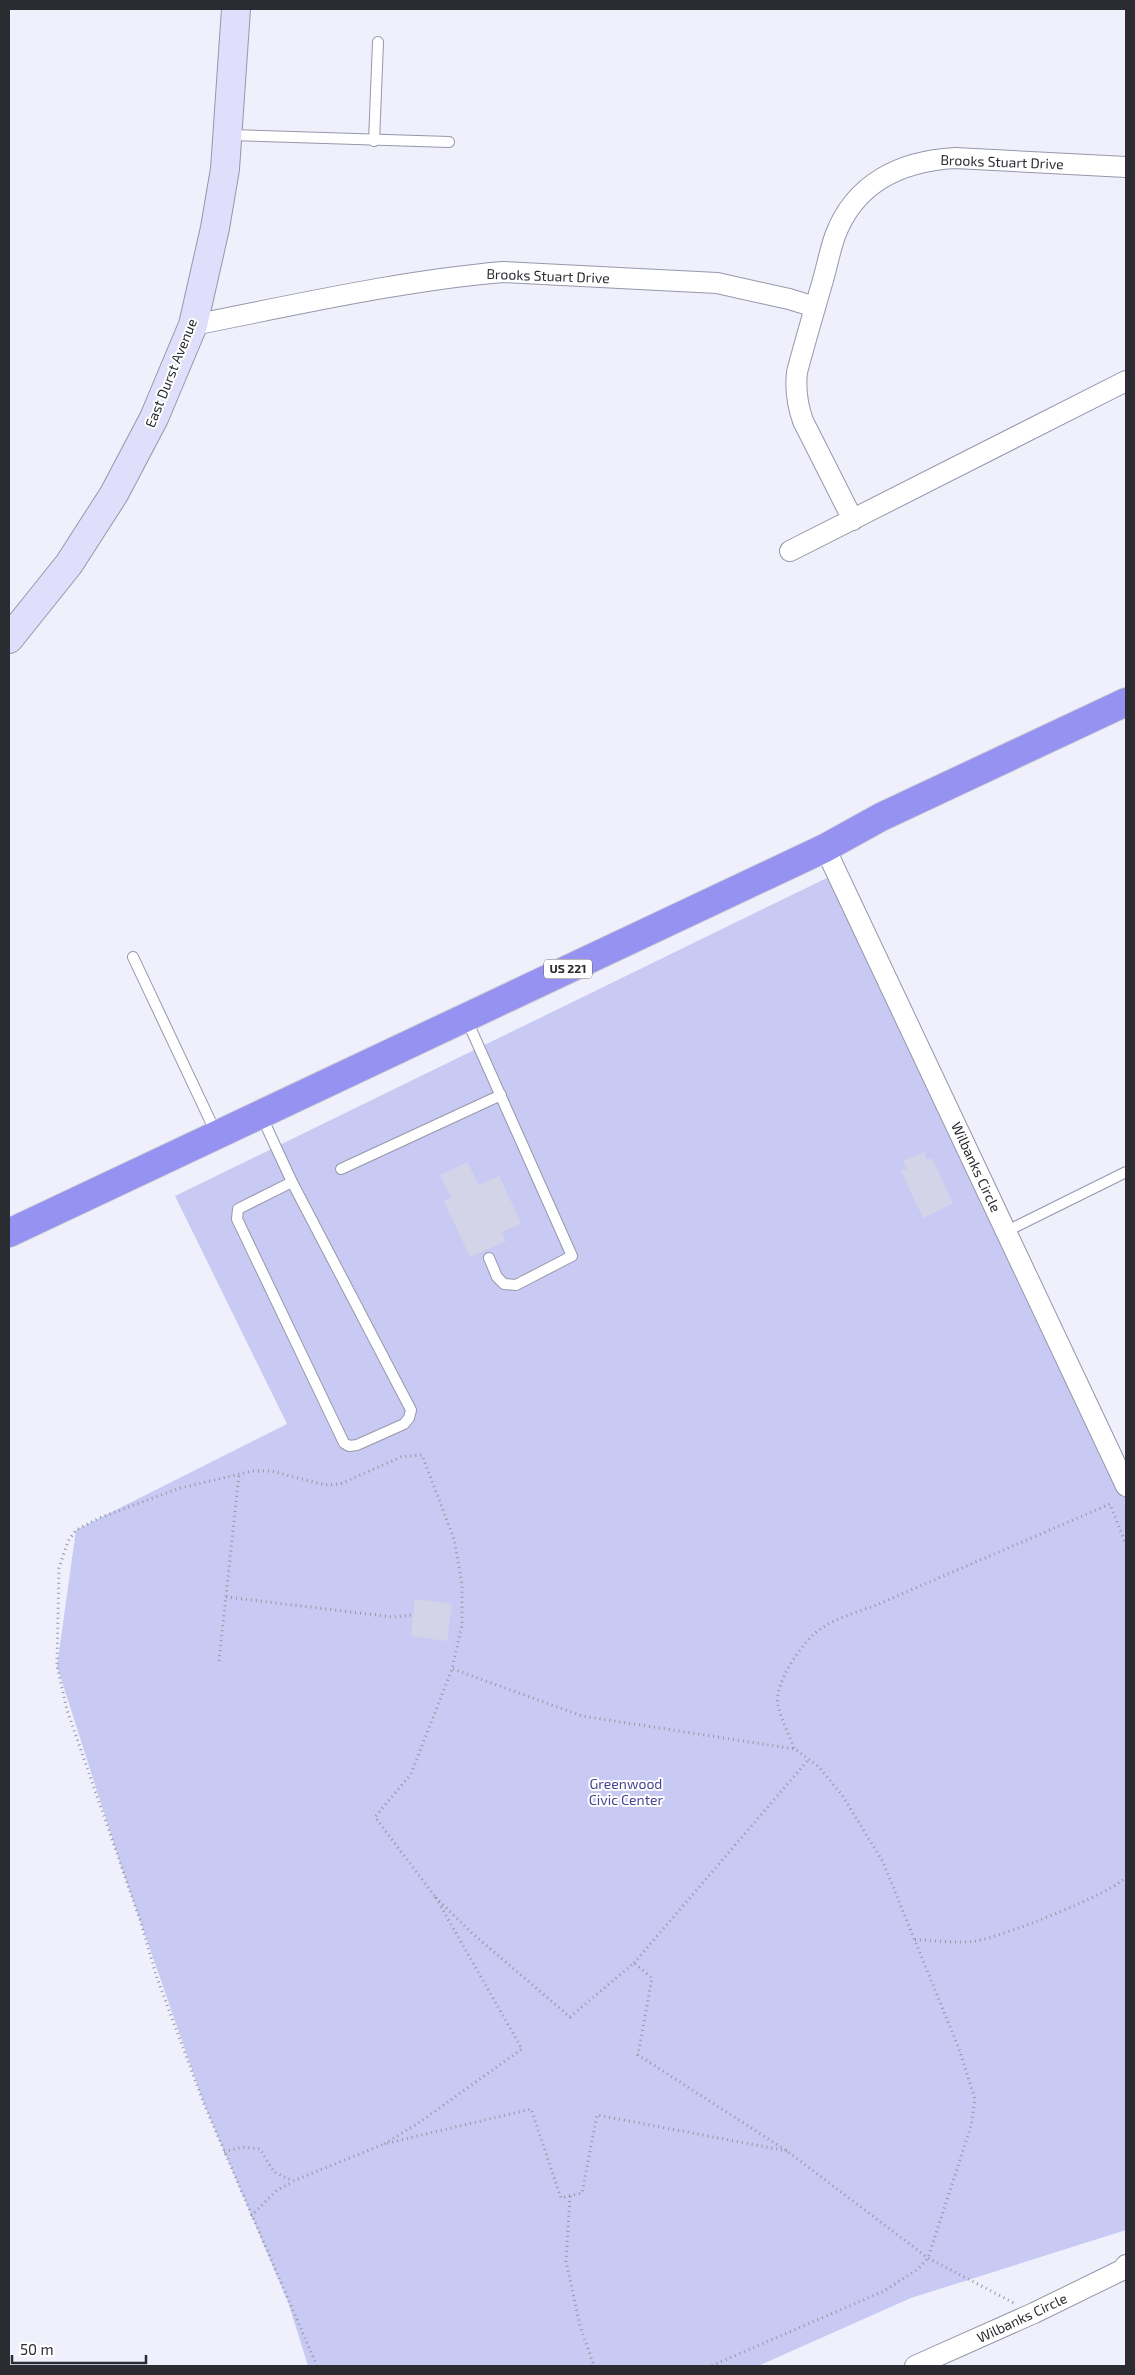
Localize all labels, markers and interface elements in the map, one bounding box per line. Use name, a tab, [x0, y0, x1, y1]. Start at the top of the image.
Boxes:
street label: Brooks Stuart Drive	[940, 151, 1064, 172]
street label: Brooks Stuart Drive	[486, 265, 610, 286]
street label: East Durst Avenue	[141, 316, 200, 430]
road number: US 221	[544, 960, 592, 979]
street label: Wilbanks Circle	[948, 1119, 1005, 1215]
park label: Greenwood Civic Center	[589, 1775, 664, 1808]
street label: Wilbanks Circle	[974, 2289, 1070, 2346]
scale bar	[12, 2332, 146, 2364]
text: 50 m	[20, 2340, 54, 2358]

